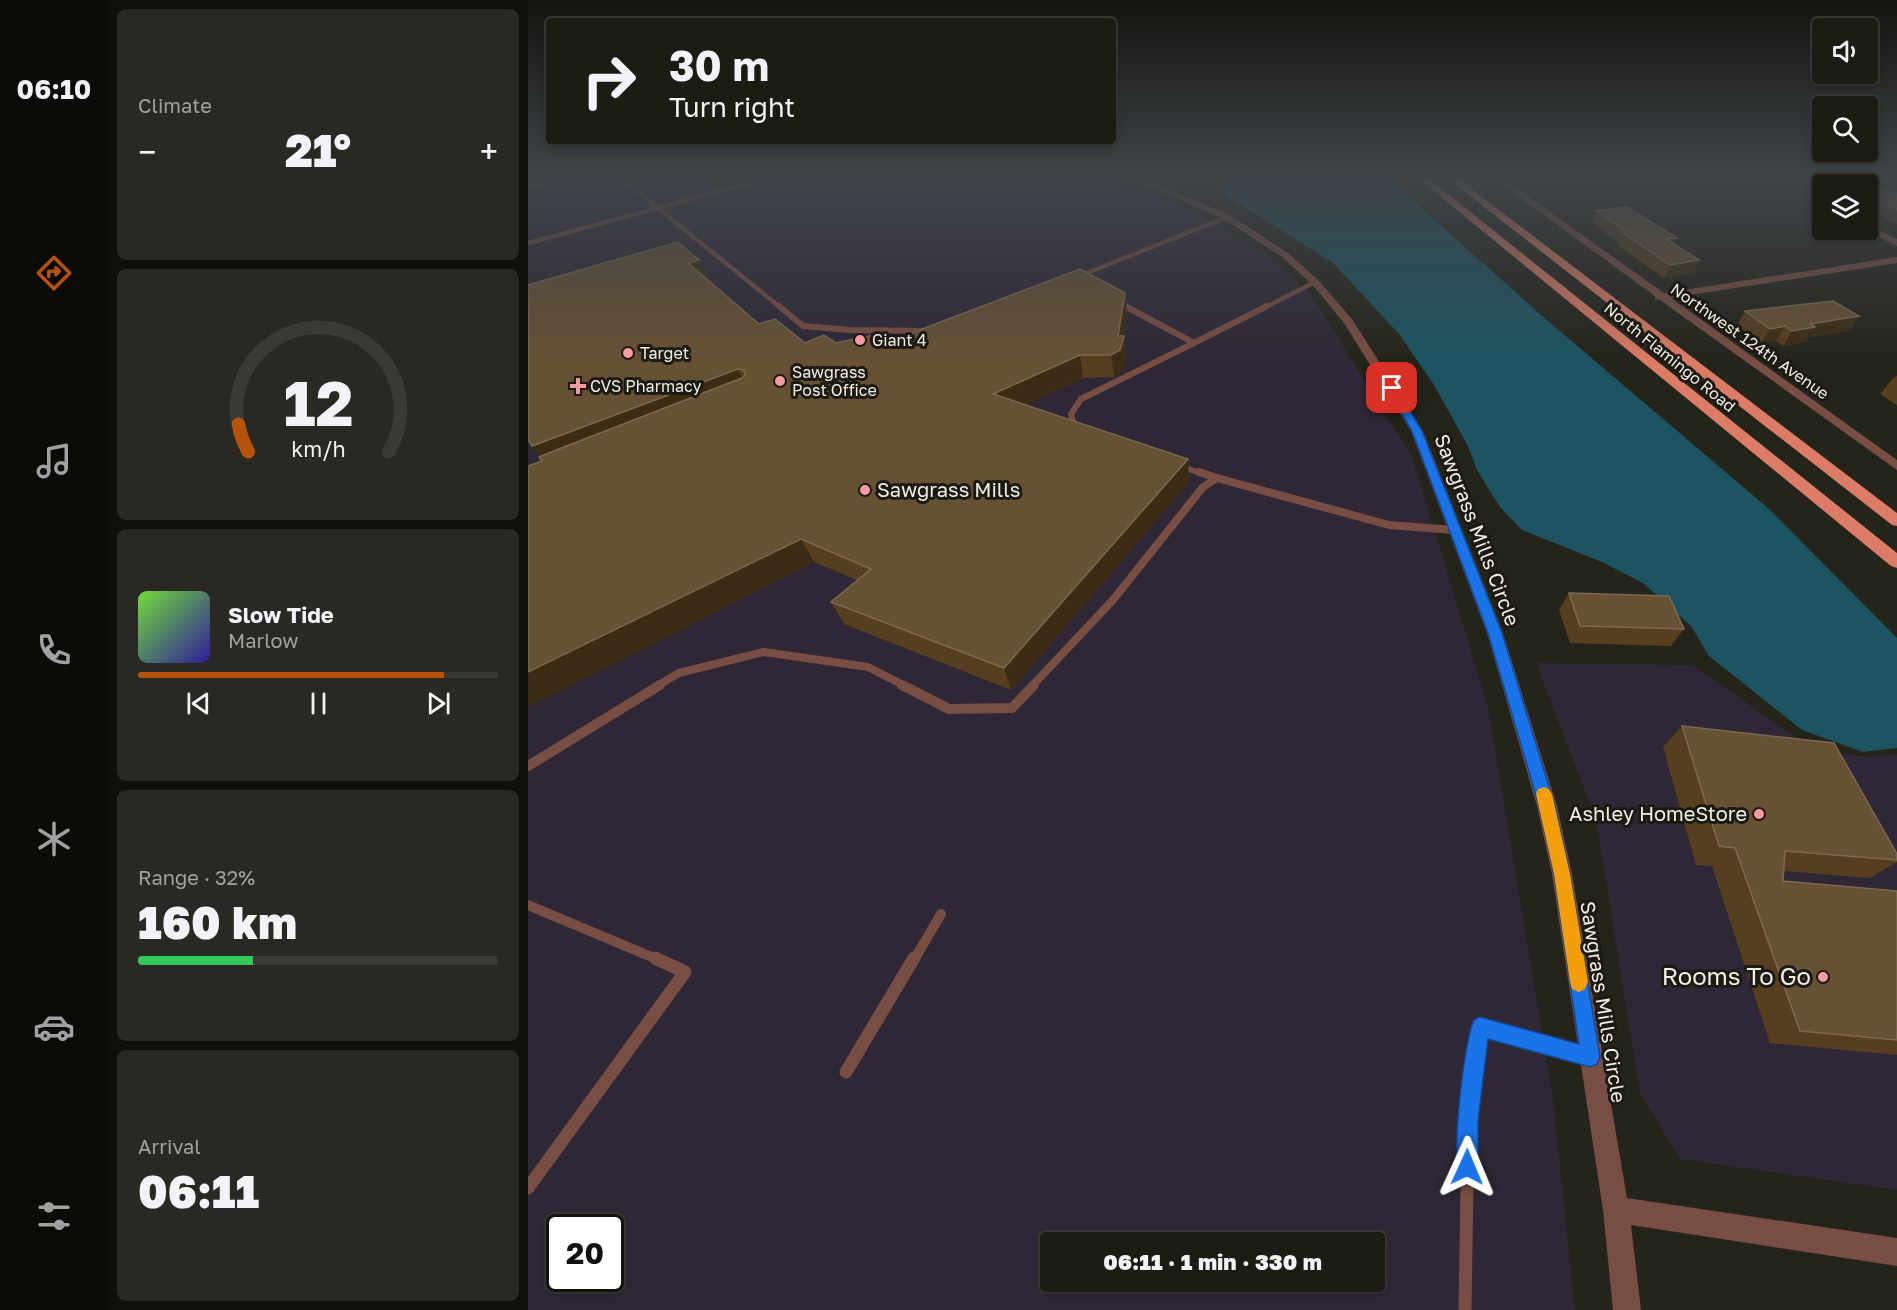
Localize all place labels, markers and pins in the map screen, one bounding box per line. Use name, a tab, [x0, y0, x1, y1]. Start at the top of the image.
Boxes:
place label: Giant 4	[872, 330, 926, 350]
marker: Giant 4	[853, 333, 867, 347]
place label: Target	[640, 343, 689, 363]
marker: Target	[621, 346, 635, 360]
place label: Sawgrass Post Office	[792, 362, 877, 400]
pin	[1366, 362, 1417, 413]
marker: Sawgrass Post Office	[773, 374, 787, 388]
place label: CVS Pharmacy	[590, 376, 701, 396]
marker: CVS Pharmacy	[571, 379, 585, 393]
place label: Sawgrass Mills	[877, 477, 1020, 501]
marker: Sawgrass Mills	[858, 483, 872, 497]
place label: Ashley HomeStore	[1569, 801, 1747, 825]
marker: Ashley HomeStore	[1752, 807, 1766, 821]
place label: Rooms To Go	[1662, 961, 1811, 990]
marker: Rooms To Go	[1816, 970, 1830, 984]

